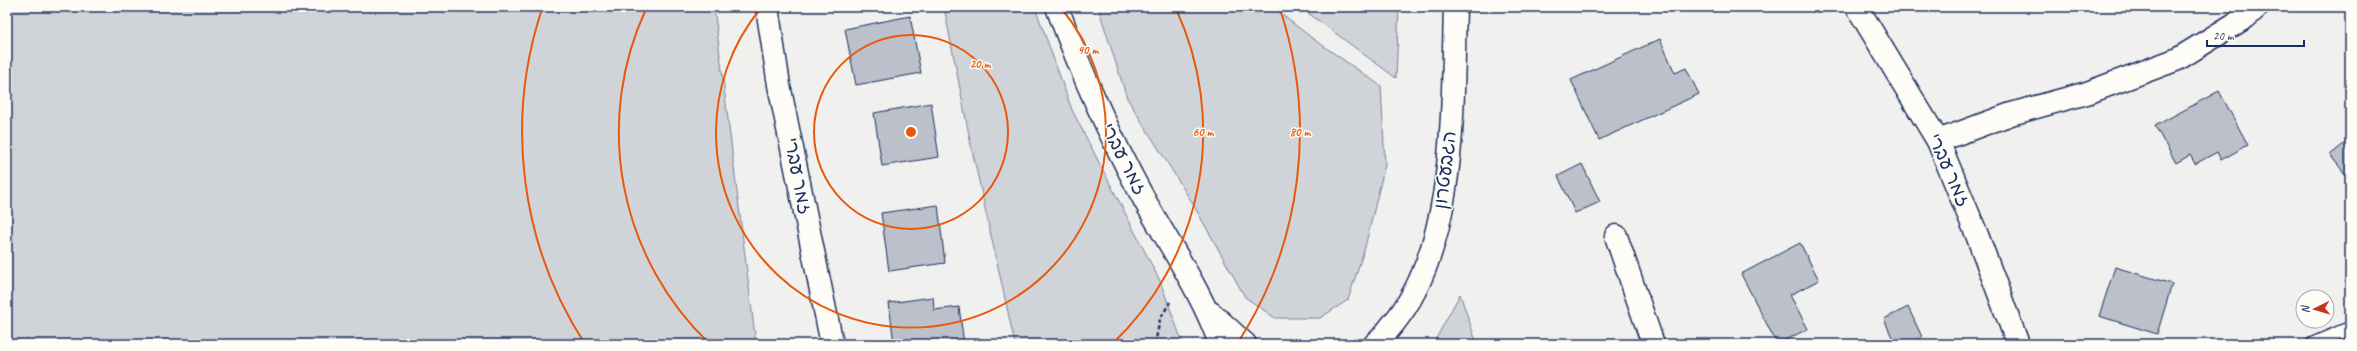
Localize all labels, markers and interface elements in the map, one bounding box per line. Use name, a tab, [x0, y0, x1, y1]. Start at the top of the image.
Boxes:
scale bar	[2207, 22, 2304, 48]
text: 20 m	[2213, 28, 2235, 44]
text: 40 m	[1078, 42, 1099, 58]
text: 20 m	[970, 56, 991, 72]
street label: זמר עברי	[1096, 119, 1152, 199]
text: 60 m	[1193, 124, 1215, 140]
text: 80 m	[1290, 124, 1311, 140]
centre of rings	[904, 125, 918, 139]
street label: הגבעטרון	[1428, 130, 1462, 210]
street label: זמר עברי	[1922, 130, 1976, 210]
street label: זמר עברי	[779, 136, 817, 216]
north arrow	[2295, 289, 2335, 329]
text: N	[2298, 304, 2312, 314]

